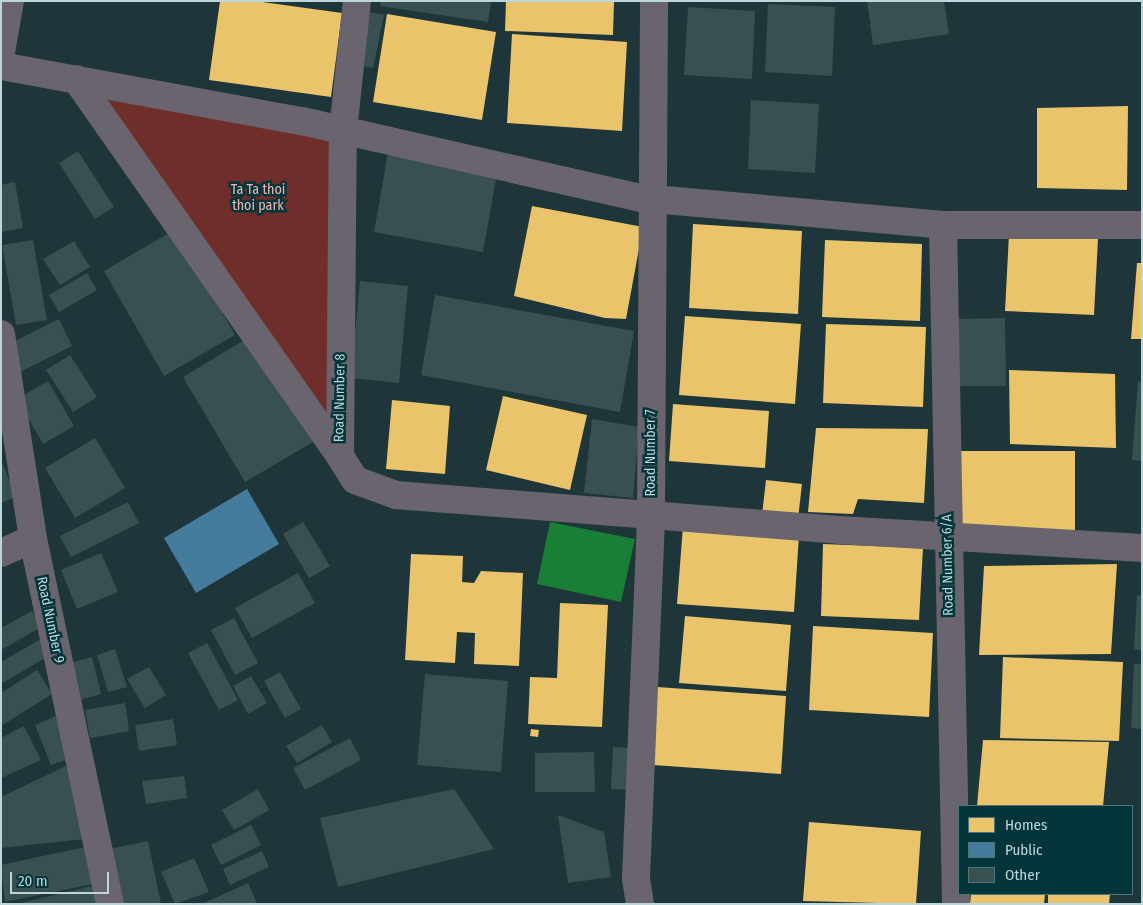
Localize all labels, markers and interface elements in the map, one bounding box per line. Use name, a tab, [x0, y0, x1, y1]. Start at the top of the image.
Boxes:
park label: Ta Ta thoi thoi park	[231, 182, 285, 214]
street label: Road Number 8	[331, 354, 349, 442]
street label: Road Number 7	[643, 409, 659, 497]
street label: Road Number 6/A	[939, 514, 957, 616]
street label: Road Number 9	[33, 575, 67, 665]
legend	[958, 805, 1133, 895]
text: Homes	[1005, 816, 1047, 834]
text: Public	[1005, 841, 1042, 859]
scale bar	[12, 862, 111, 894]
text: Other	[1005, 866, 1040, 884]
text: 20 m	[18, 872, 48, 890]

